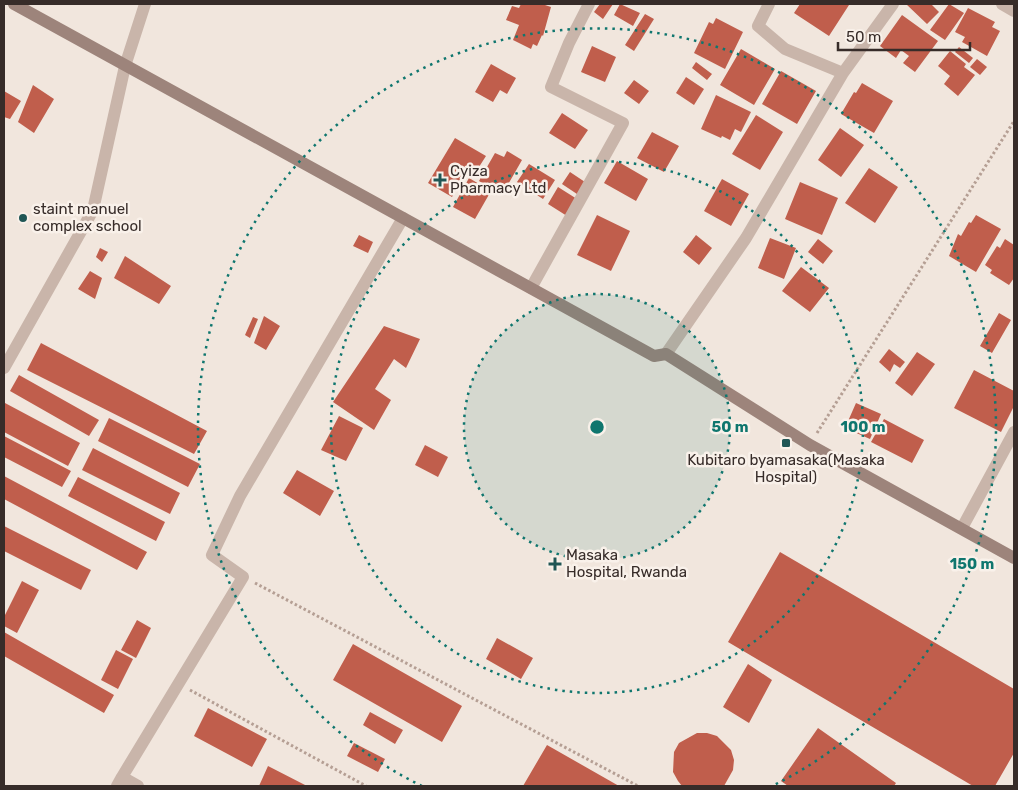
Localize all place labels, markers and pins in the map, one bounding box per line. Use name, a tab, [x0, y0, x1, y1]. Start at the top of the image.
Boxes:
place label: Cyiza Pharmacy Ltd	[450, 162, 546, 197]
marker: Cyiza Pharmacy Ltd	[434, 174, 446, 186]
place label: staint manuel complex school	[33, 200, 142, 235]
marker: staint manuel complex school	[17, 212, 29, 224]
centre of rings	[588, 418, 606, 436]
marker: Kubitaro byamasaka(Masaka Hospital)	[780, 437, 792, 449]
place label: Kubitaro byamasaka(Masaka Hospital)	[687, 451, 885, 486]
place label: Masaka Hospital, Rwanda	[566, 546, 687, 581]
marker: Masaka Hospital, Rwanda	[548, 557, 562, 571]

